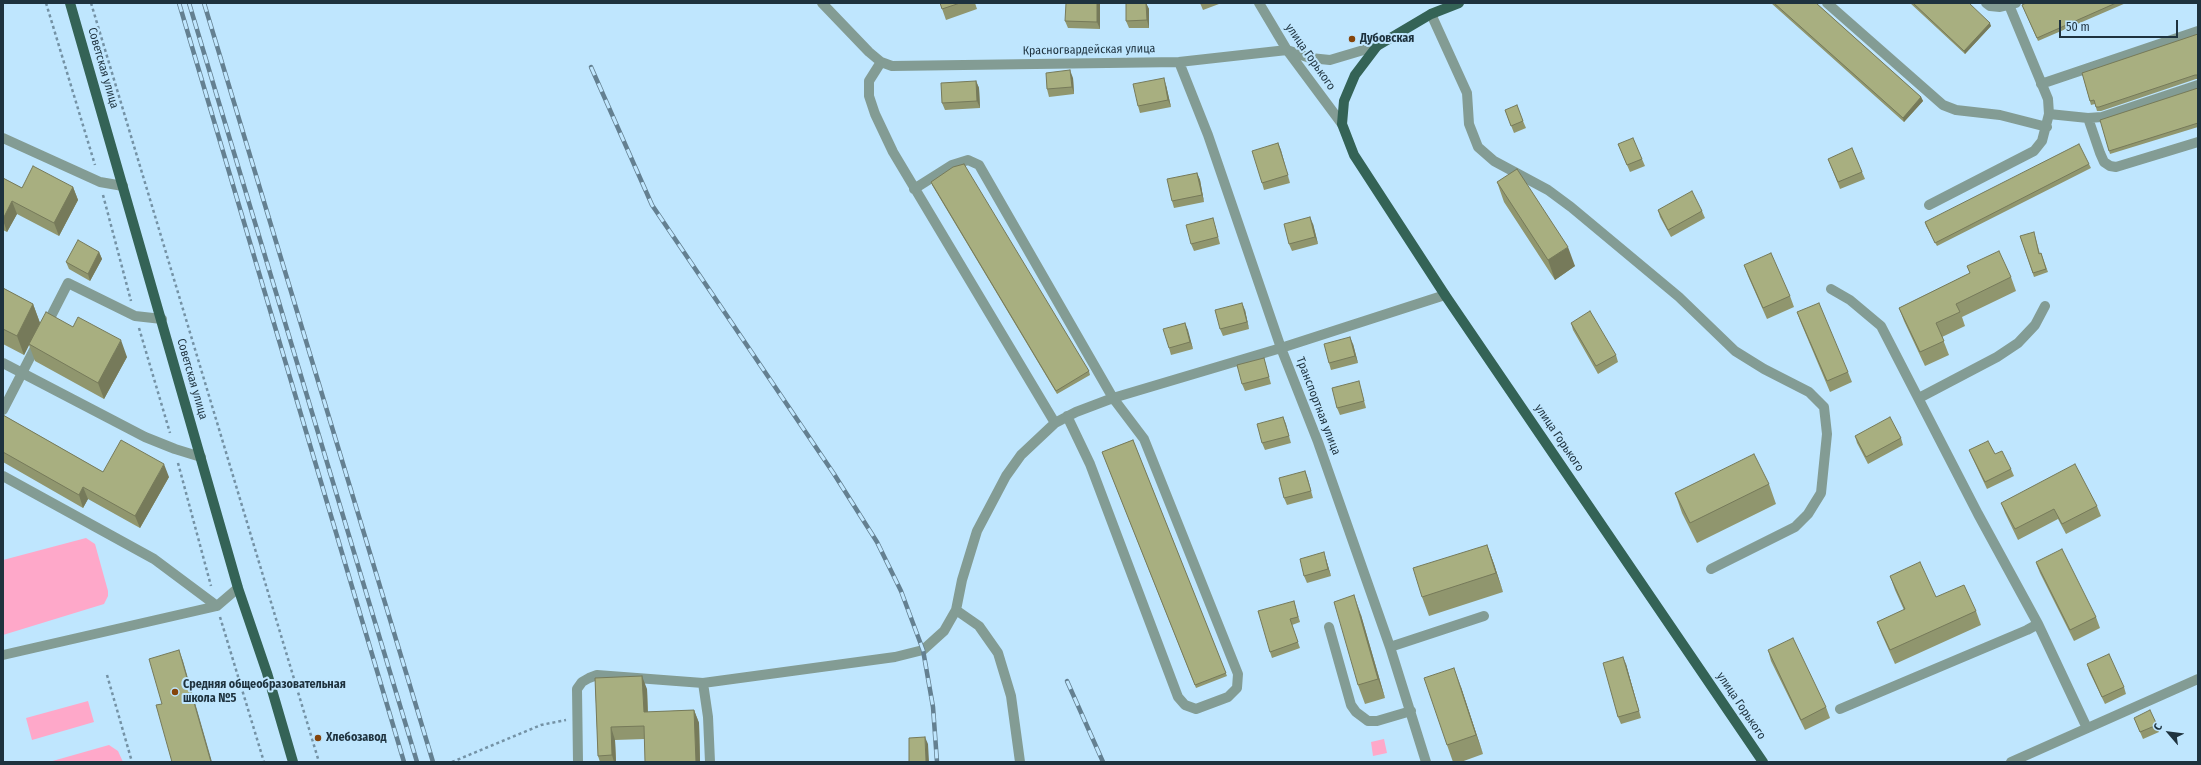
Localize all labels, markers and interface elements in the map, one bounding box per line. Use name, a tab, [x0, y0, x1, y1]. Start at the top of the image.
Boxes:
scale bar	[2061, 12, 2180, 38]
text: 50 m	[2066, 20, 2090, 34]
street label: улица Горького	[1282, 21, 1338, 93]
street label: Советская улица	[85, 26, 121, 110]
place label: Дубовская	[1360, 32, 1414, 46]
marker: Дубовская	[1347, 34, 1357, 44]
street label: Красногвардейская улица	[1022, 42, 1156, 58]
street label: Советская улица	[174, 337, 210, 421]
street label: Транспортная улица	[1293, 355, 1343, 457]
street label: улица Горького	[1531, 402, 1587, 474]
street label: улица Горького	[1713, 670, 1769, 742]
place label: Средняя общеобразовательная школа №5	[183, 678, 346, 706]
marker: Средняя общеобразовательная школа №5	[170, 687, 180, 697]
north arrow	[2149, 713, 2189, 753]
text: С	[2151, 722, 2165, 733]
place label: Хлебозавод	[326, 731, 387, 745]
marker: Хлебозавод	[313, 733, 323, 743]

